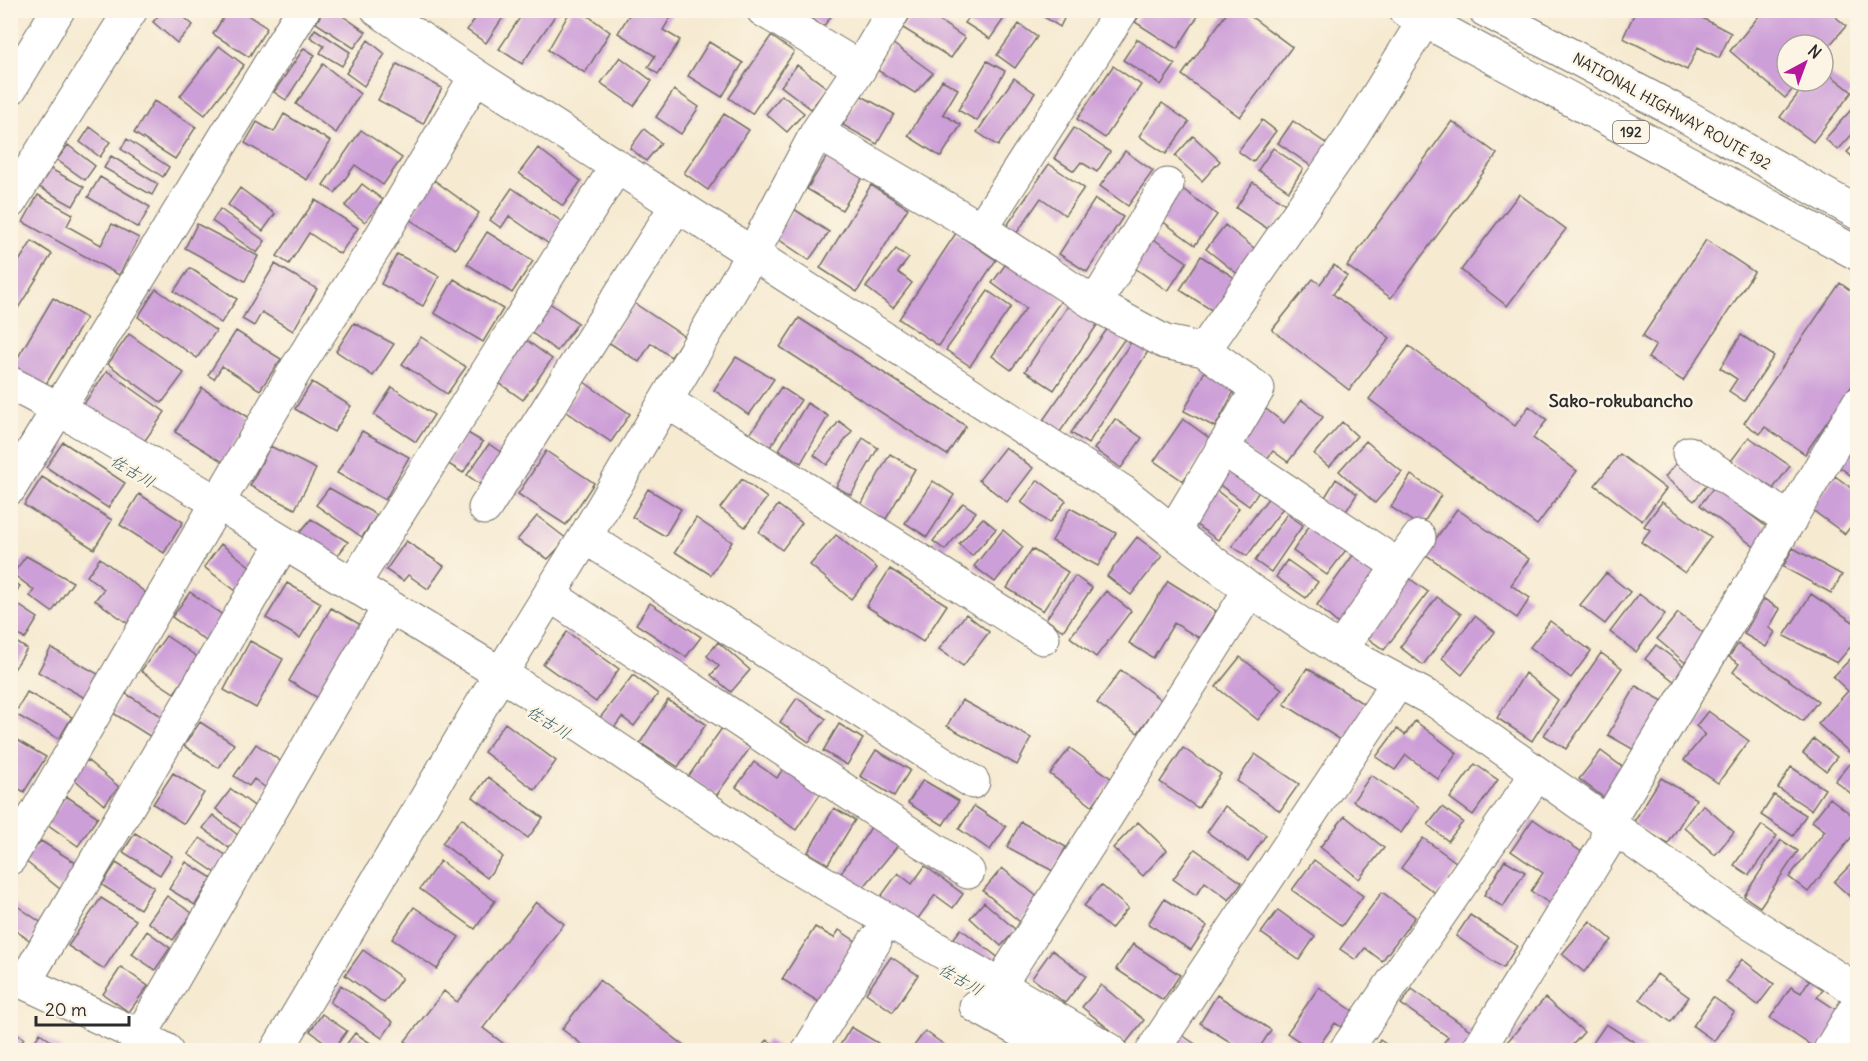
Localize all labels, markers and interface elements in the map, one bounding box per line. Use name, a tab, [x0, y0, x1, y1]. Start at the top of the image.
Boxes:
north arrow	[1775, 33, 1835, 93]
text: N	[1804, 41, 1826, 63]
street label: NATIONAL HIGHWAY ROUTE 192	[1570, 49, 1774, 173]
road number: 192	[1613, 121, 1649, 143]
district label: Sako-rokubancho	[1549, 389, 1693, 412]
water label: 佐古川	[107, 450, 159, 492]
water label: 佐古川	[523, 701, 575, 743]
water label: 佐古川	[935, 958, 987, 1000]
scale bar	[36, 989, 129, 1027]
text: 20 m	[45, 998, 87, 1021]

